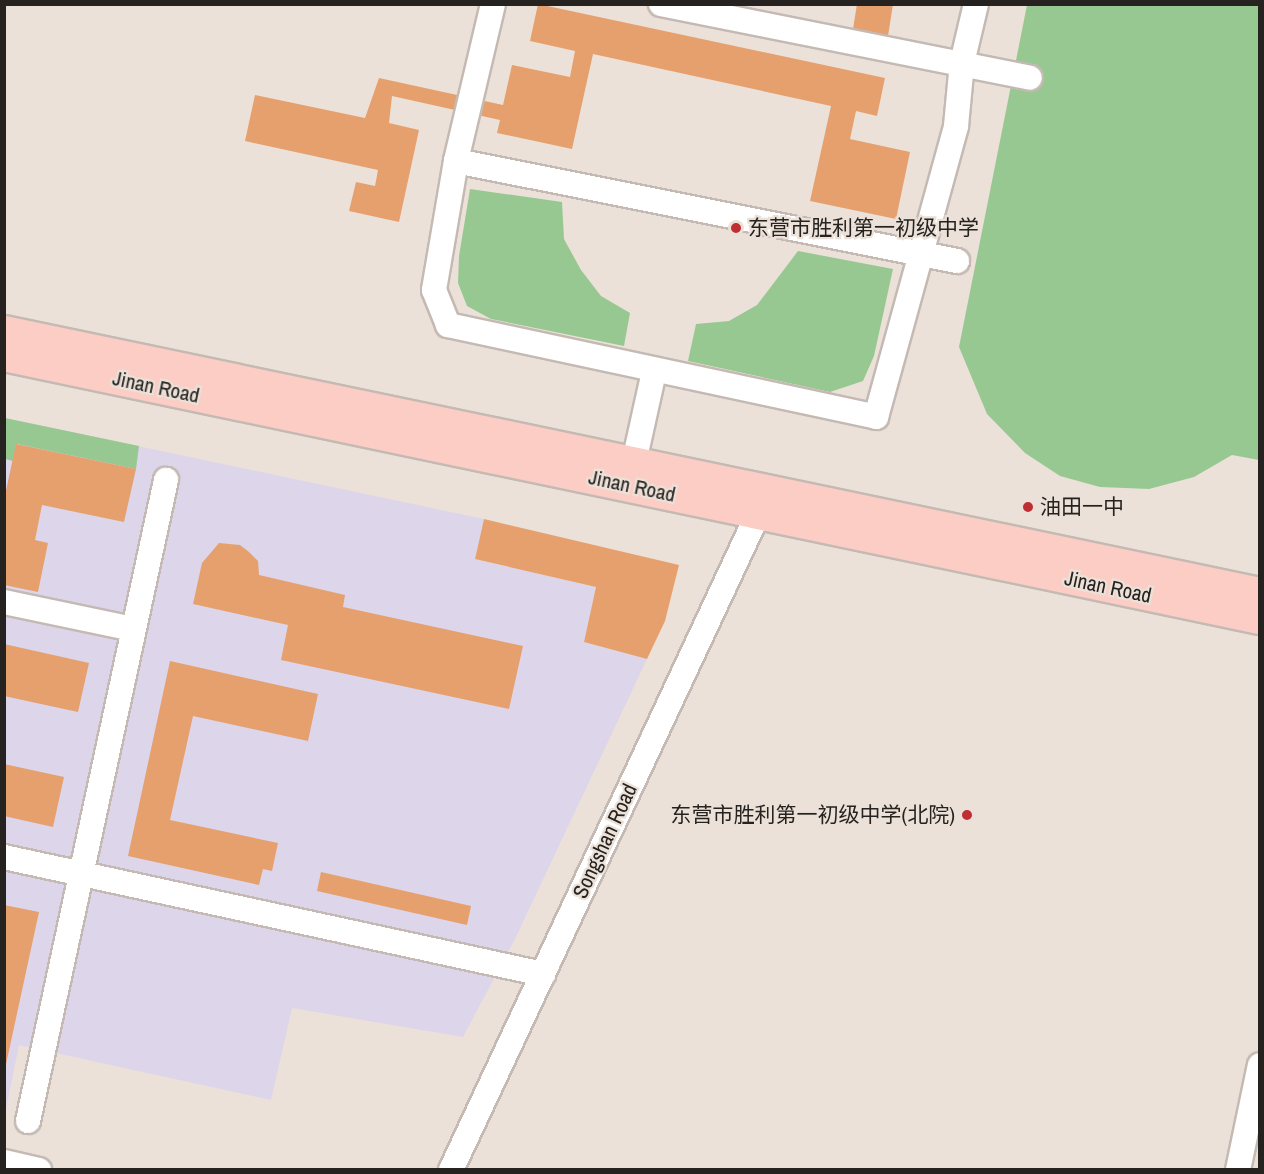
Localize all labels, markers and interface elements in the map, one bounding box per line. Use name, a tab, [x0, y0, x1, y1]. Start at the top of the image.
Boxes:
place label: 东营市胜利第一初级中学	[748, 215, 979, 241]
marker: 东营市胜利第一初级中学	[729, 221, 743, 235]
street label: Jinan Road	[110, 366, 202, 408]
street label: Jinan Road	[586, 465, 678, 507]
place label: 油田一中	[1040, 494, 1124, 520]
marker: 油田一中	[1021, 500, 1035, 514]
street label: Jinan Road	[1062, 566, 1154, 608]
street label: Songshan Road	[567, 780, 643, 902]
place label: 东营市胜利第一初级中学(北院)	[671, 802, 955, 828]
marker: 东营市胜利第一初级中学(北院)	[960, 808, 974, 822]

